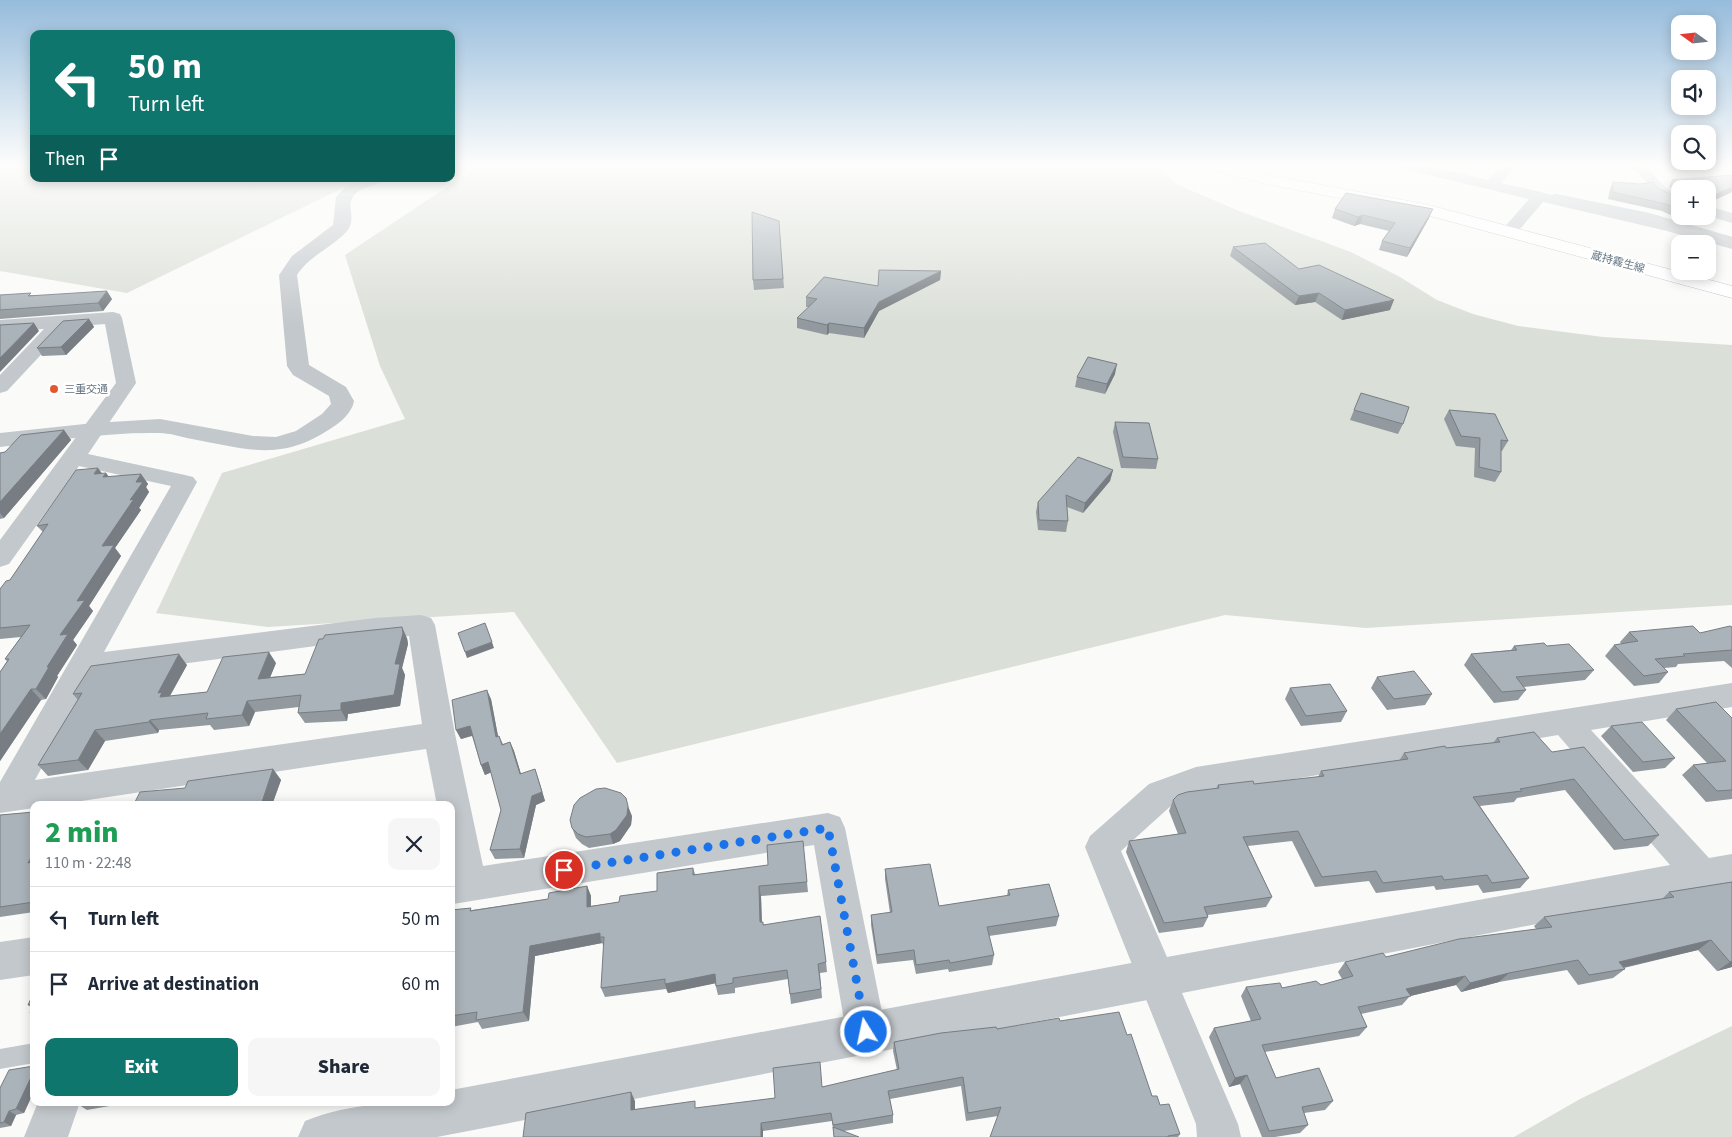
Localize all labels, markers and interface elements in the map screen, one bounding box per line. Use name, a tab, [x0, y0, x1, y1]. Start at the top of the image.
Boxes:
north arrow	[1671, 15, 1716, 60]
map controls	[1671, 15, 1716, 280]
text: 50 m	[128, 42, 202, 92]
icon: left	[45, 50, 110, 115]
button: sound	[1671, 70, 1716, 115]
text: Turn left	[128, 88, 204, 120]
button: search	[1671, 125, 1716, 170]
icon: arrive	[95, 145, 123, 173]
text: Then	[45, 146, 85, 173]
button: +	[1671, 180, 1716, 225]
button: −	[1671, 235, 1716, 280]
street label: 蔵持霧生線	[1589, 248, 1647, 276]
place label: 三重交通	[64, 382, 108, 397]
marker: 三重交通	[48, 383, 60, 395]
text: 2 min	[45, 811, 119, 854]
button: close	[388, 818, 440, 870]
pin	[543, 849, 585, 891]
text: 110 m · 22:48	[45, 852, 132, 874]
icon: arrive	[550, 856, 578, 884]
icon: left	[45, 905, 73, 933]
text: Turn left	[88, 906, 159, 933]
text: 50 m	[402, 906, 440, 933]
icon: arrive	[45, 970, 73, 998]
text: Arrive at destination	[88, 971, 259, 998]
text: 60 m	[402, 971, 440, 998]
position arrow	[839, 1005, 891, 1057]
button: Exit	[45, 1038, 238, 1096]
button: Share	[248, 1038, 440, 1096]

